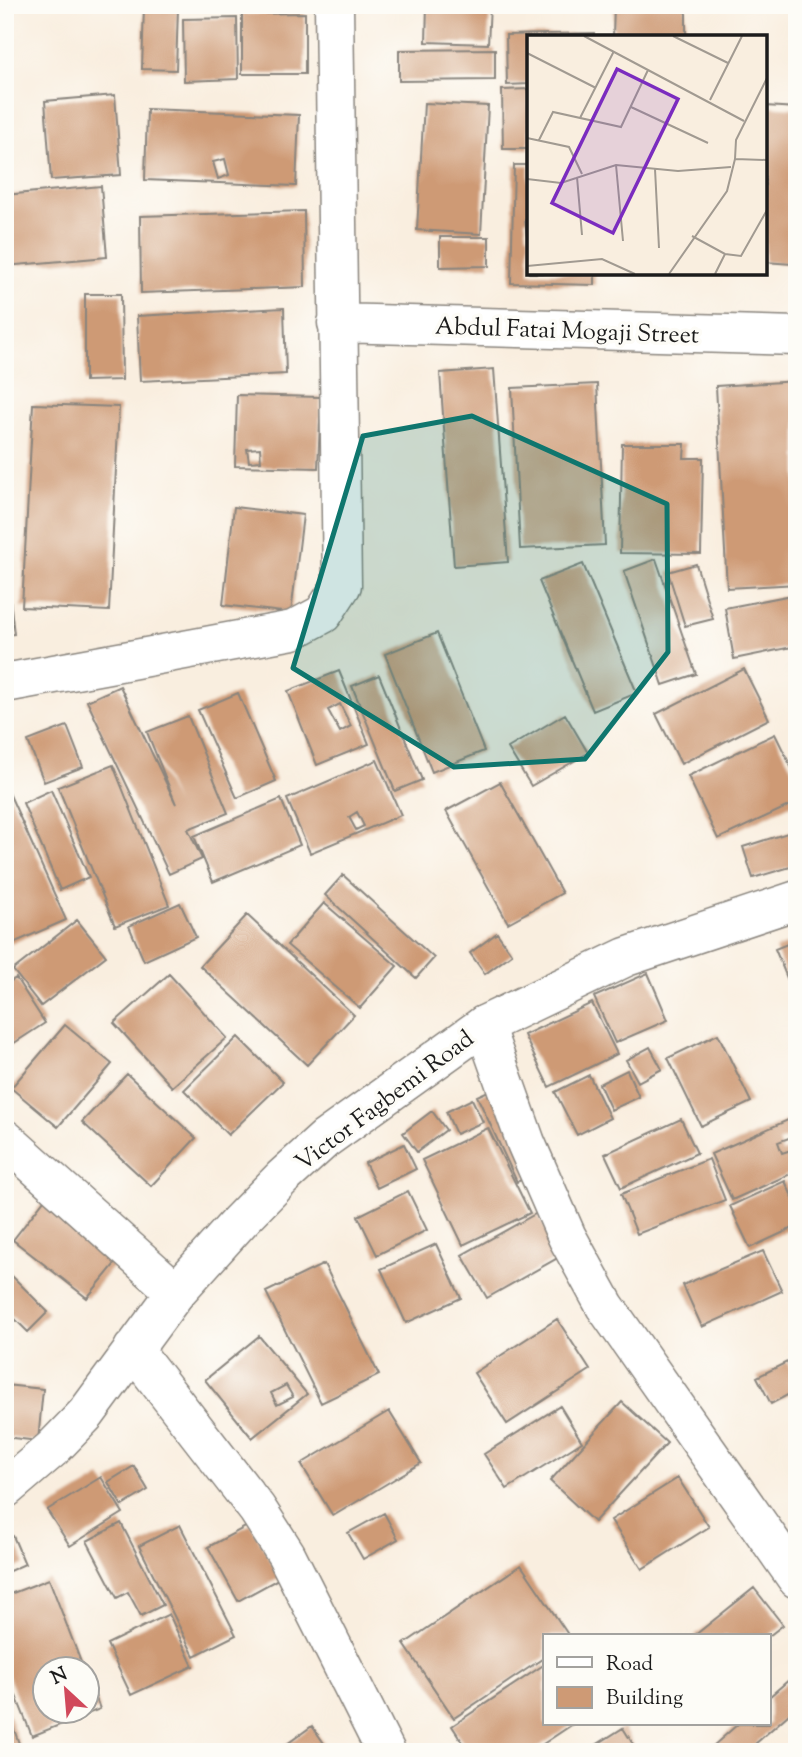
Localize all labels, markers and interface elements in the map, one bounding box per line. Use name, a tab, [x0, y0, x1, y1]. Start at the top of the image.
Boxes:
inset map	[527, 35, 767, 275]
street label: Abdul Fatai Mogaji Street	[434, 310, 700, 354]
street label: Victor Fagbemi Road	[289, 1023, 482, 1180]
legend	[543, 1634, 770, 1726]
text: Road	[606, 1650, 653, 1680]
north arrow	[32, 1656, 102, 1726]
text: N	[47, 1662, 72, 1692]
text: Building	[606, 1684, 683, 1714]

